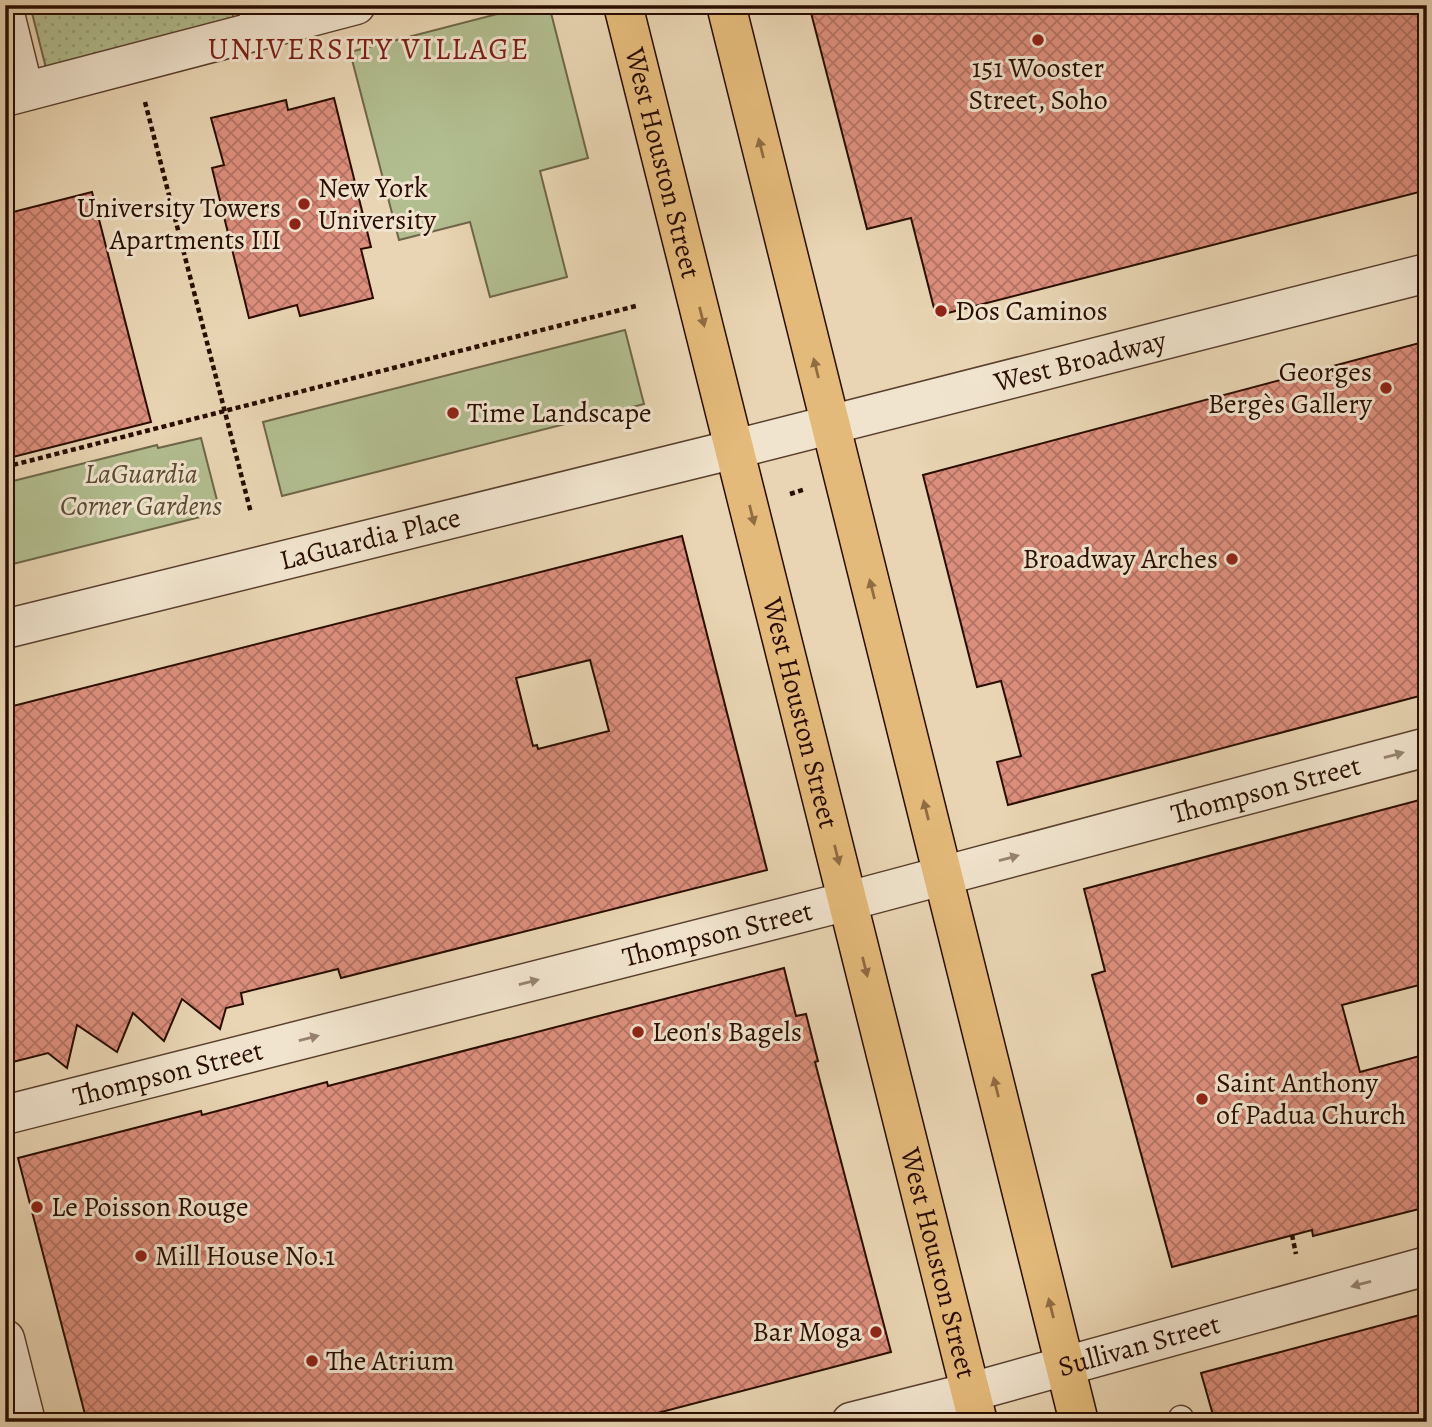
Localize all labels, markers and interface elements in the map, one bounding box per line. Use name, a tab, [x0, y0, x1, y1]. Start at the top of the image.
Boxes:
district label: UNIVERSITY VILLAGE	[208, 29, 530, 69]
marker: 151 Wooster Street, Soho	[1030, 32, 1046, 48]
street label: West Houston Street	[615, 43, 710, 282]
place label: 151 Wooster Street, Soho	[968, 49, 1108, 119]
one-way arrow	[755, 137, 766, 159]
place label: New York University	[318, 169, 436, 239]
place label: University Towers Apartments III	[77, 189, 281, 259]
marker: New York University	[296, 196, 312, 212]
marker: University Towers Apartments III	[287, 216, 303, 232]
place label: Dos Caminos	[955, 292, 1108, 330]
marker: Dos Caminos	[933, 303, 949, 319]
one-way arrow	[697, 306, 708, 328]
street label: West Broadway	[989, 321, 1171, 402]
place label: Georges Bergès Gallery	[1208, 353, 1372, 423]
one-way arrow	[810, 357, 821, 379]
marker: Georges Bergès Gallery	[1378, 380, 1394, 396]
place label: Time Landscape	[467, 394, 652, 432]
marker: Time Landscape	[445, 405, 461, 421]
park label: LaGuardia Corner Gardens	[60, 455, 222, 525]
street label: LaGuardia Place	[276, 498, 464, 580]
one-way arrow	[747, 504, 758, 526]
place label: Broadway Arches	[1022, 540, 1218, 578]
marker: Broadway Arches	[1224, 551, 1240, 567]
one-way arrow	[866, 578, 877, 600]
street label: West Houston Street	[753, 593, 848, 832]
street label: Thompson Street	[1167, 746, 1365, 833]
one-way arrow	[1384, 749, 1406, 760]
one-way arrow	[920, 799, 931, 821]
one-way arrow	[832, 844, 843, 866]
one-way arrow	[998, 852, 1020, 863]
street label: Thompson Street	[618, 892, 816, 977]
one-way arrow	[860, 956, 871, 978]
one-way arrow	[519, 976, 541, 987]
place label: Leon's Bagels	[652, 1013, 802, 1051]
marker: Leon's Bagels	[630, 1024, 646, 1040]
street label: Thompson Street	[69, 1031, 267, 1116]
one-way arrow	[298, 1032, 320, 1043]
place label: Saint Anthony of Padua Church	[1216, 1064, 1406, 1134]
one-way arrow	[990, 1076, 1001, 1098]
marker: Saint Anthony of Padua Church	[1194, 1091, 1210, 1107]
street label: West Houston Street	[891, 1143, 985, 1382]
place label: Le Poisson Rouge	[51, 1188, 249, 1226]
marker: Le Poisson Rouge	[29, 1199, 45, 1215]
place label: Mill House No.1	[155, 1237, 335, 1275]
marker: Mill House No.1	[133, 1248, 149, 1264]
one-way arrow	[1350, 1279, 1372, 1290]
one-way arrow	[1045, 1297, 1056, 1319]
street label: Sullivan Street	[1054, 1305, 1224, 1386]
place label: Bar Moga	[752, 1313, 862, 1351]
marker: Bar Moga	[868, 1324, 884, 1340]
place label: The Atrium	[326, 1342, 454, 1380]
marker: The Atrium	[304, 1353, 320, 1369]

